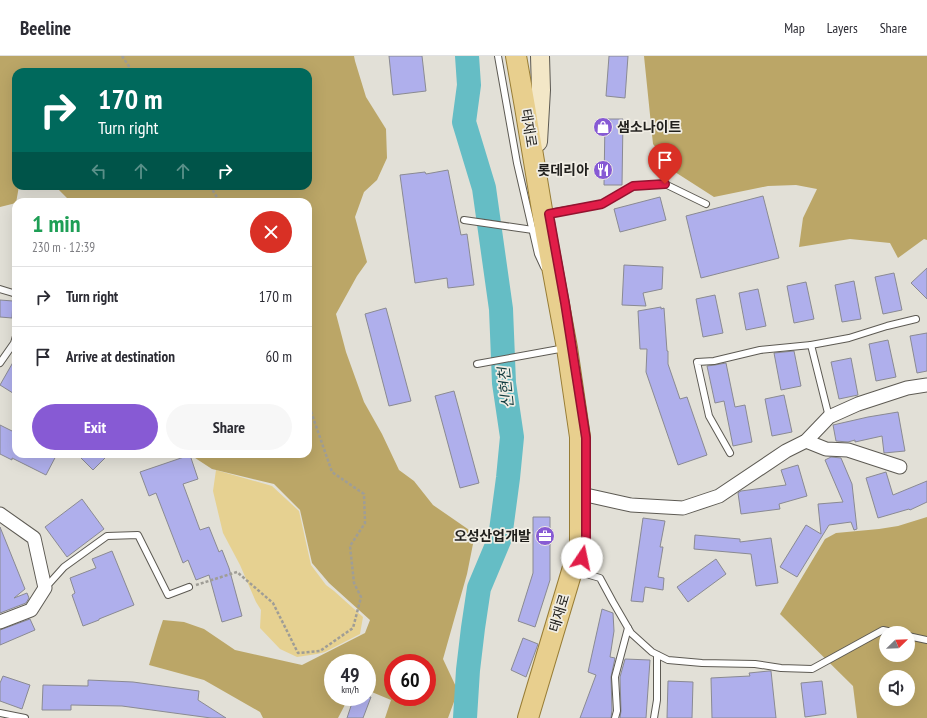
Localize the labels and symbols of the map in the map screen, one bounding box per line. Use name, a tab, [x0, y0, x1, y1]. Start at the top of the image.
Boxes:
street label: 태재로	[517, 108, 541, 149]
shop icon: 샘소나이트	[592, 116, 614, 138]
place label: 샘소나이트	[617, 118, 682, 136]
pin	[648, 143, 682, 184]
restaurant icon: 롯데리아	[592, 159, 614, 181]
place label: 롯데리아	[537, 161, 589, 179]
water label: 신현천	[494, 364, 517, 410]
office icon: 오성산업개발	[534, 525, 556, 547]
place label: 오성산업개발	[454, 527, 531, 545]
position arrow	[561, 537, 603, 579]
street label: 태재로	[545, 592, 573, 634]
north arrow	[879, 626, 915, 662]
speed limit sign: 60	[384, 654, 436, 706]

